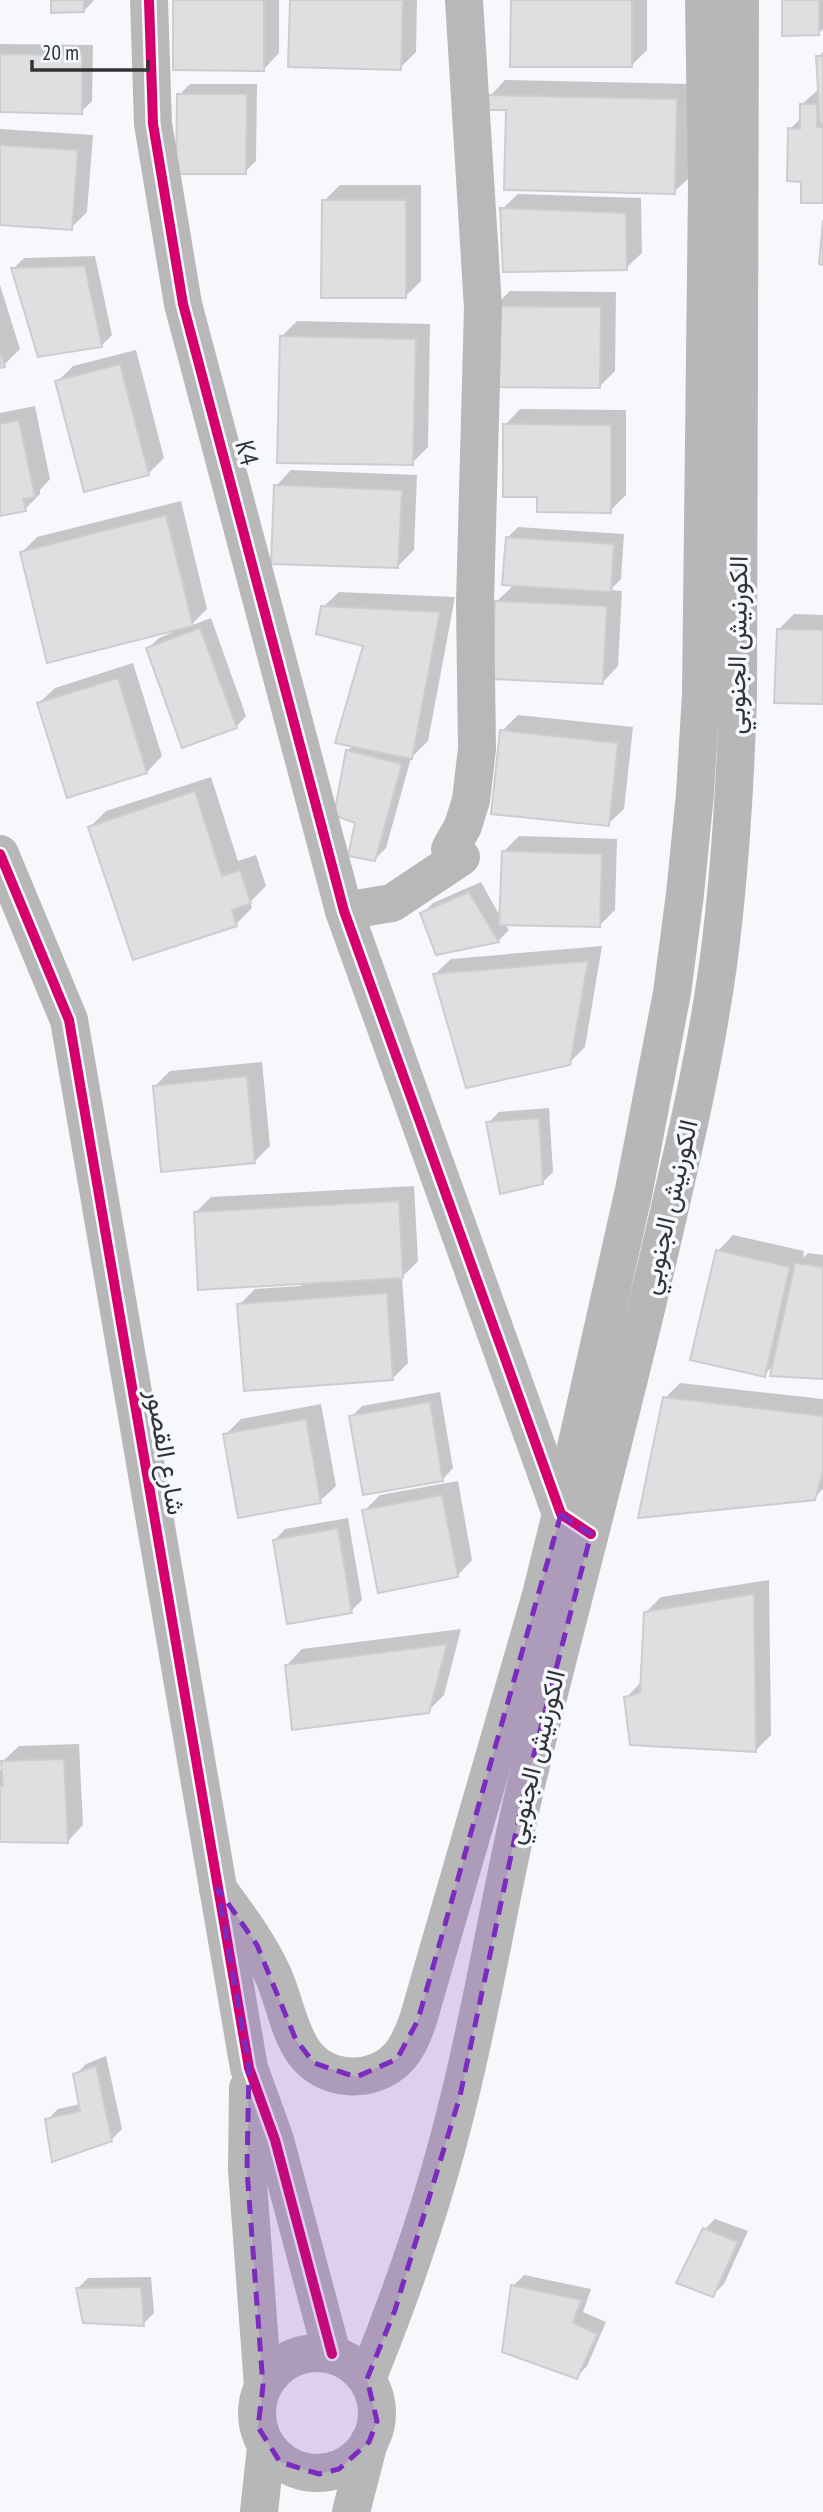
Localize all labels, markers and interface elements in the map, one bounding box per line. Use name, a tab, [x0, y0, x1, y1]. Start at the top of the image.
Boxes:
scale bar	[32, 28, 147, 72]
text: 20 m	[42, 39, 79, 66]
street label: K4	[228, 437, 267, 469]
street label: الكورنيش الجنوبي	[718, 555, 760, 735]
street label: الكورنيش الجنوبي	[632, 1116, 710, 1299]
street label: شارع القصور	[137, 1385, 194, 1518]
street label: الكورنيش الجنوبي	[497, 1666, 577, 1849]

